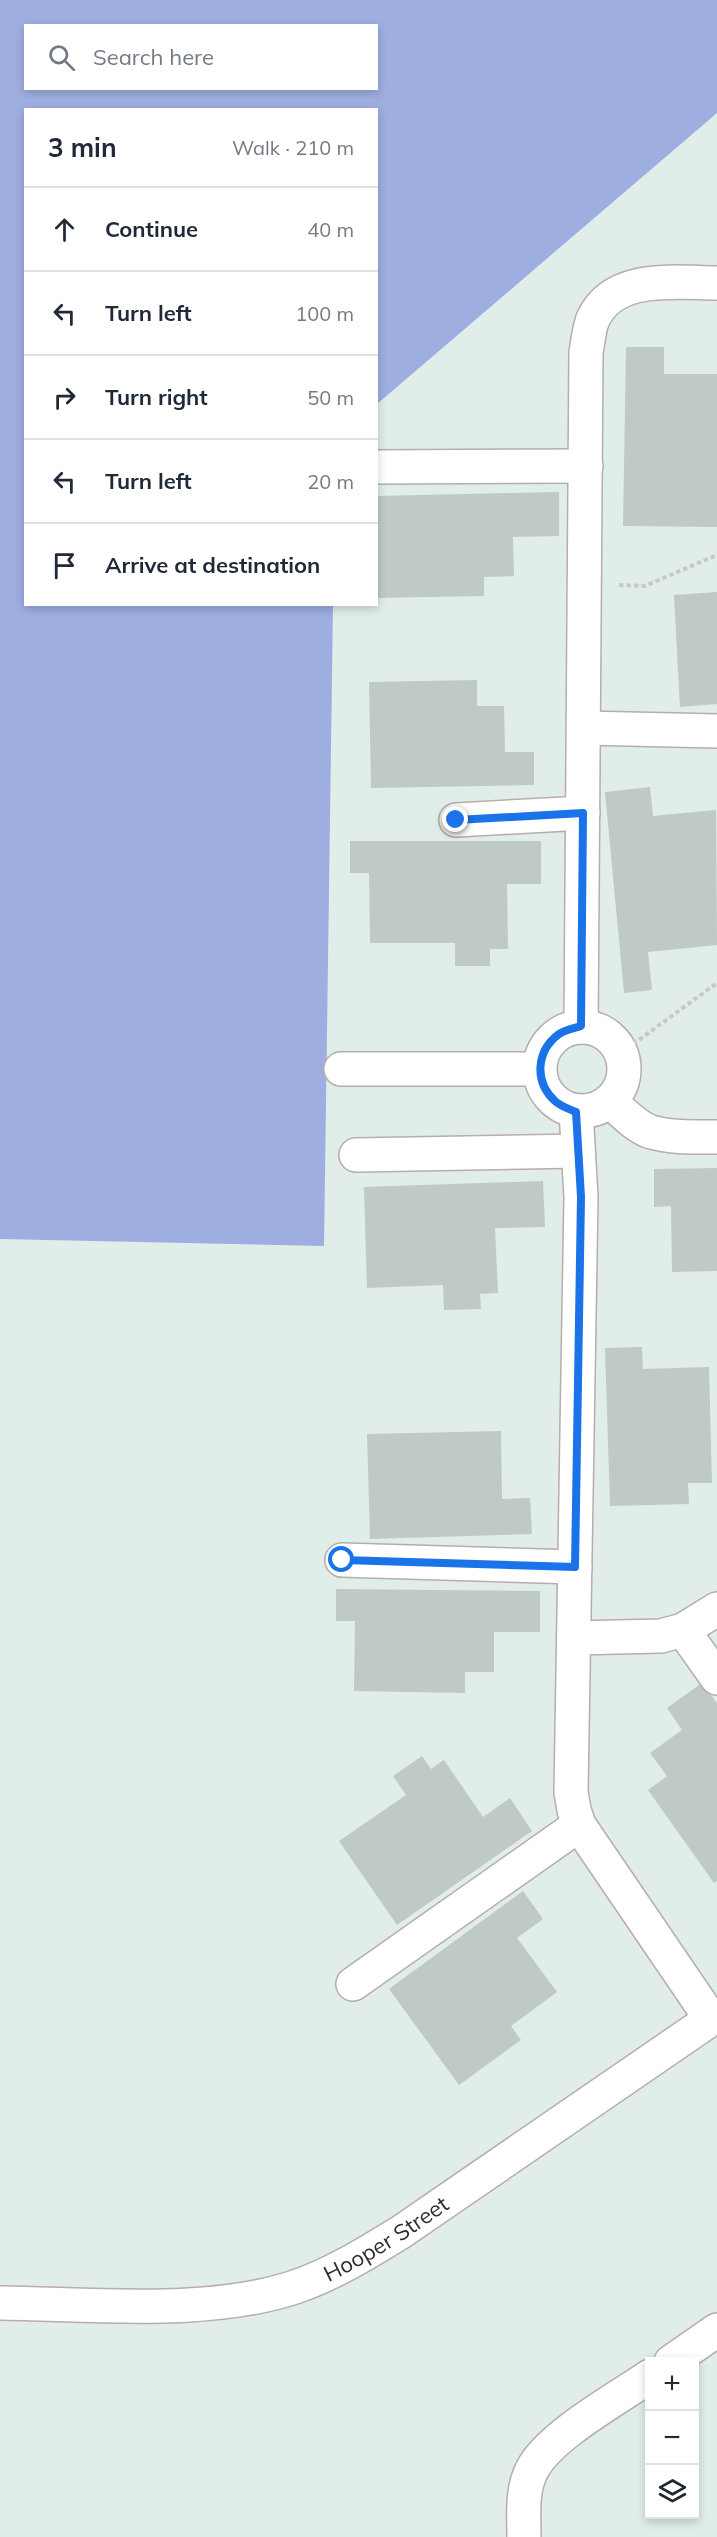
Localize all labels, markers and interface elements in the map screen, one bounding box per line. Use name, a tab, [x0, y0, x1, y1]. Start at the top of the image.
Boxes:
search box	[24, 24, 378, 90]
icon: search	[45, 41, 78, 74]
text: Search here	[93, 43, 214, 71]
text: 3 min	[48, 131, 117, 164]
text: Walk · 210 m	[232, 135, 354, 160]
icon: ahead	[48, 213, 81, 246]
text: Continue	[105, 215, 198, 243]
text: 40 m	[307, 217, 354, 242]
icon: left	[48, 297, 81, 330]
text: Turn left	[105, 299, 192, 327]
text: 100 m	[295, 301, 354, 326]
icon: right	[48, 381, 81, 414]
text: Turn right	[105, 383, 208, 411]
text: 50 m	[307, 385, 354, 410]
icon: left	[48, 465, 81, 498]
text: Turn left	[105, 467, 192, 495]
text: 20 m	[307, 469, 354, 494]
icon: arrive	[48, 549, 81, 582]
text: Arrive at destination	[105, 551, 320, 579]
route end	[442, 806, 468, 832]
route start	[328, 1546, 354, 1572]
street label: Hooper Street	[319, 2190, 454, 2288]
map controls	[645, 2357, 699, 2519]
button: +	[645, 2357, 699, 2411]
button: −	[645, 2411, 699, 2465]
button: layers	[645, 2465, 699, 2519]

